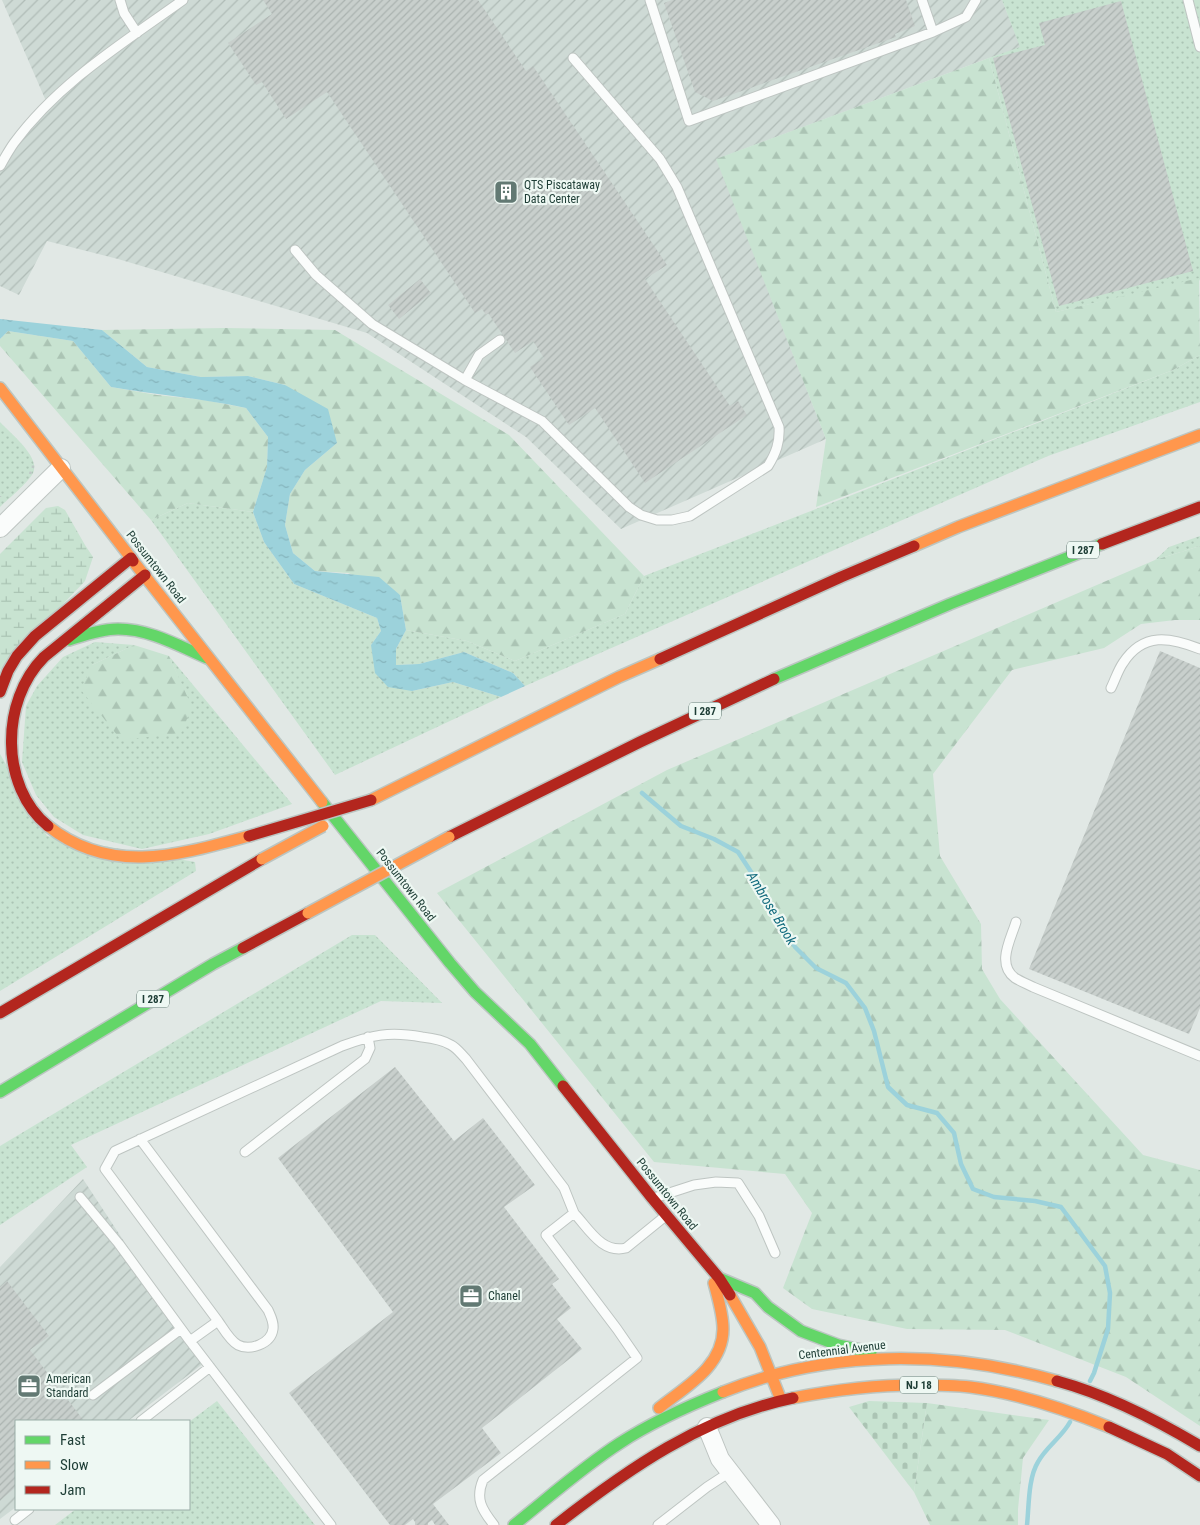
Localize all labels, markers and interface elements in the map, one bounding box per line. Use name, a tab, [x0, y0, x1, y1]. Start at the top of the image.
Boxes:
place label: QTS Piscataway Data Center	[524, 178, 600, 206]
building icon: QTS Piscataway Data Center	[493, 179, 519, 205]
street label: Possumtown Road	[123, 528, 189, 606]
road number: I 287	[1067, 542, 1099, 558]
road number: I 287	[689, 702, 721, 719]
street label: Possumtown Road	[373, 846, 439, 924]
water label: Ambrose Brook	[743, 868, 801, 948]
road number: I 287	[137, 991, 169, 1008]
street label: Possumtown Road	[634, 1155, 700, 1233]
office icon: Chanel	[458, 1283, 484, 1309]
place label: Chanel	[488, 1289, 521, 1303]
street label: Centennial Avenue	[798, 1338, 887, 1362]
place label: American Standard	[46, 1372, 91, 1400]
office icon: American Standard	[16, 1373, 42, 1399]
road number: NJ 18	[900, 1376, 938, 1394]
legend	[15, 1420, 190, 1510]
text: Fast	[60, 1431, 85, 1449]
text: Slow	[60, 1456, 89, 1474]
text: Jam	[60, 1481, 86, 1499]

